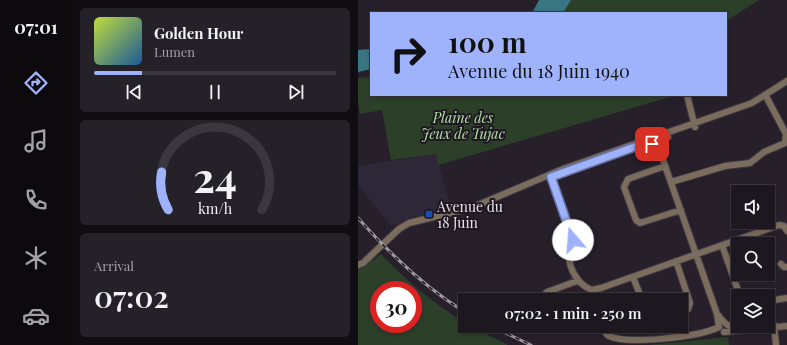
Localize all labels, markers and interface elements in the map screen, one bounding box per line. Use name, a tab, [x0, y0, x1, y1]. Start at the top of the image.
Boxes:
text: 07:01	[14, 15, 58, 39]
text: Golden Hour	[154, 23, 243, 43]
text: 100 m	[448, 23, 527, 60]
icon: right	[382, 28, 434, 80]
text: Lumen	[154, 43, 195, 60]
text: Avenue du 18 Juin 1940	[448, 59, 630, 83]
icon: directions	[22, 69, 50, 97]
icon: previous	[123, 81, 145, 103]
icon: pause	[204, 81, 226, 103]
icon: next	[285, 81, 307, 103]
park label: Plaine des Jeux de Tujac	[421, 108, 505, 143]
icon: music	[22, 127, 50, 155]
pin	[635, 127, 669, 161]
icon: arrive	[641, 133, 663, 155]
text: 24	[193, 148, 237, 203]
map controls	[731, 185, 775, 333]
button: sound	[731, 185, 775, 229]
icon: phone	[22, 186, 50, 214]
place label: Avenue du 18 Juin	[436, 197, 503, 232]
text: km/h	[198, 199, 233, 218]
marker: Avenue du 18 Juin	[424, 209, 434, 219]
position arrow	[552, 219, 594, 261]
button: search	[731, 237, 775, 281]
icon: climate	[22, 244, 50, 272]
text: Arrival	[94, 257, 134, 274]
text: 07:02	[94, 276, 169, 316]
speed limit sign: 30	[370, 281, 422, 333]
button: layers	[731, 289, 775, 333]
icon: car	[22, 302, 50, 330]
text: 07:02 · 1 min · 250 m	[504, 303, 642, 323]

